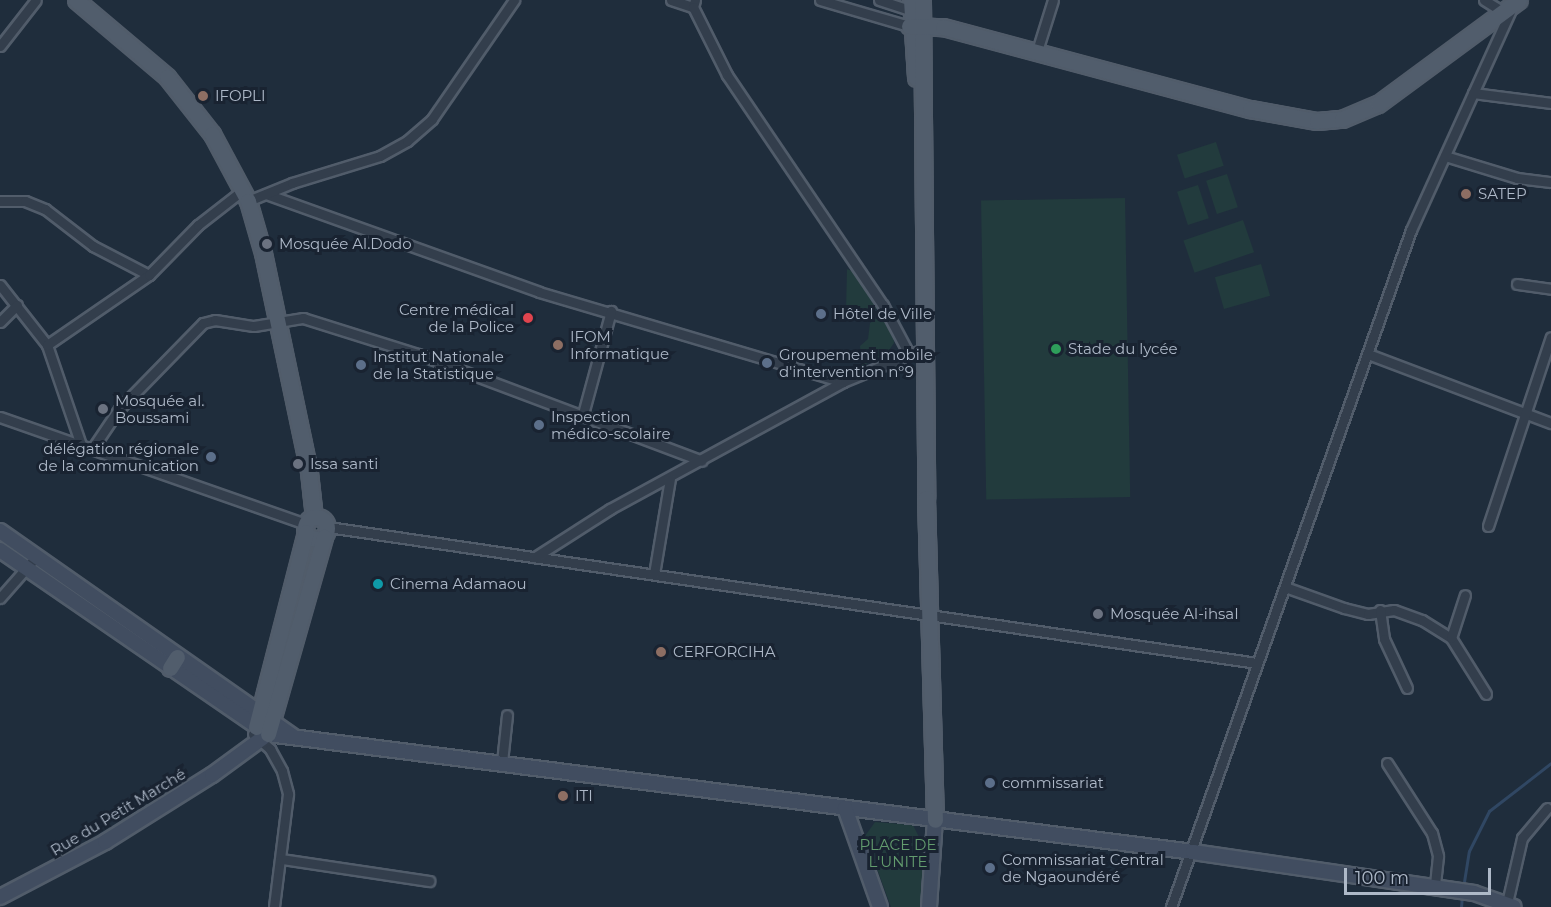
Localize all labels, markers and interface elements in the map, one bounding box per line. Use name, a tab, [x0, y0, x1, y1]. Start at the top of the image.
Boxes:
place label: IFOPLI	[215, 87, 265, 105]
marker: IFOPLI	[196, 89, 210, 103]
place label: SATEP	[1478, 185, 1527, 203]
marker: SATEP	[1459, 187, 1473, 201]
place label: Mosquée Al.Dodo	[279, 235, 412, 253]
marker: Mosquée Al.Dodo	[260, 237, 274, 251]
place label: Centre médical de la Police	[399, 300, 514, 335]
place label: Hôtel de Ville	[833, 305, 932, 323]
marker: Hôtel de Ville	[814, 307, 828, 321]
marker: Centre médical de la Police	[519, 309, 537, 327]
place label: IFOM Informatique	[570, 327, 669, 362]
marker: IFOM Informatique	[551, 338, 565, 352]
place label: Stade du lycée	[1068, 340, 1178, 358]
marker: Stade du lycée	[1049, 342, 1063, 356]
place label: Groupement mobile d'intervention n°9	[779, 345, 933, 380]
place label: Institut Nationale de la Statistique	[373, 347, 504, 382]
marker: Groupement mobile d'intervention n°9	[760, 356, 774, 370]
marker: Institut Nationale de la Statistique	[354, 358, 368, 372]
place label: Mosquée al. Boussami	[115, 391, 204, 426]
marker: Mosquée al. Boussami	[96, 402, 110, 416]
place label: Inspection médico-scolaire	[551, 407, 671, 442]
marker: Inspection médico-scolaire	[532, 418, 546, 432]
place label: délégation régionale de la communication	[38, 439, 199, 474]
marker: délégation régionale de la communication	[204, 450, 218, 464]
place label: Issa santi	[310, 455, 378, 473]
marker: Issa santi	[291, 457, 305, 471]
place label: Cinema Adamaou	[390, 575, 527, 593]
marker: Cinema Adamaou	[371, 577, 385, 591]
place label: Mosquée Al-ihsaI	[1110, 605, 1239, 623]
marker: Mosquée Al-ihsaI	[1091, 607, 1105, 621]
place label: CERFORCIHA	[673, 643, 775, 661]
marker: CERFORCIHA	[654, 645, 668, 659]
street label: Rue du Petit Marché	[47, 765, 189, 859]
place label: commissariat	[1002, 774, 1104, 792]
marker: commissariat	[983, 776, 997, 790]
place label: ITI	[575, 787, 593, 805]
marker: ITI	[556, 789, 570, 803]
park label: PLACE DE L'UNITE	[859, 835, 937, 870]
place label: Commissariat Central de Ngaoundéré	[1002, 850, 1164, 885]
scale bar	[1347, 856, 1494, 894]
marker: Commissariat Central de Ngaoundéré	[983, 861, 997, 875]
text: 100 m	[1355, 867, 1409, 889]

